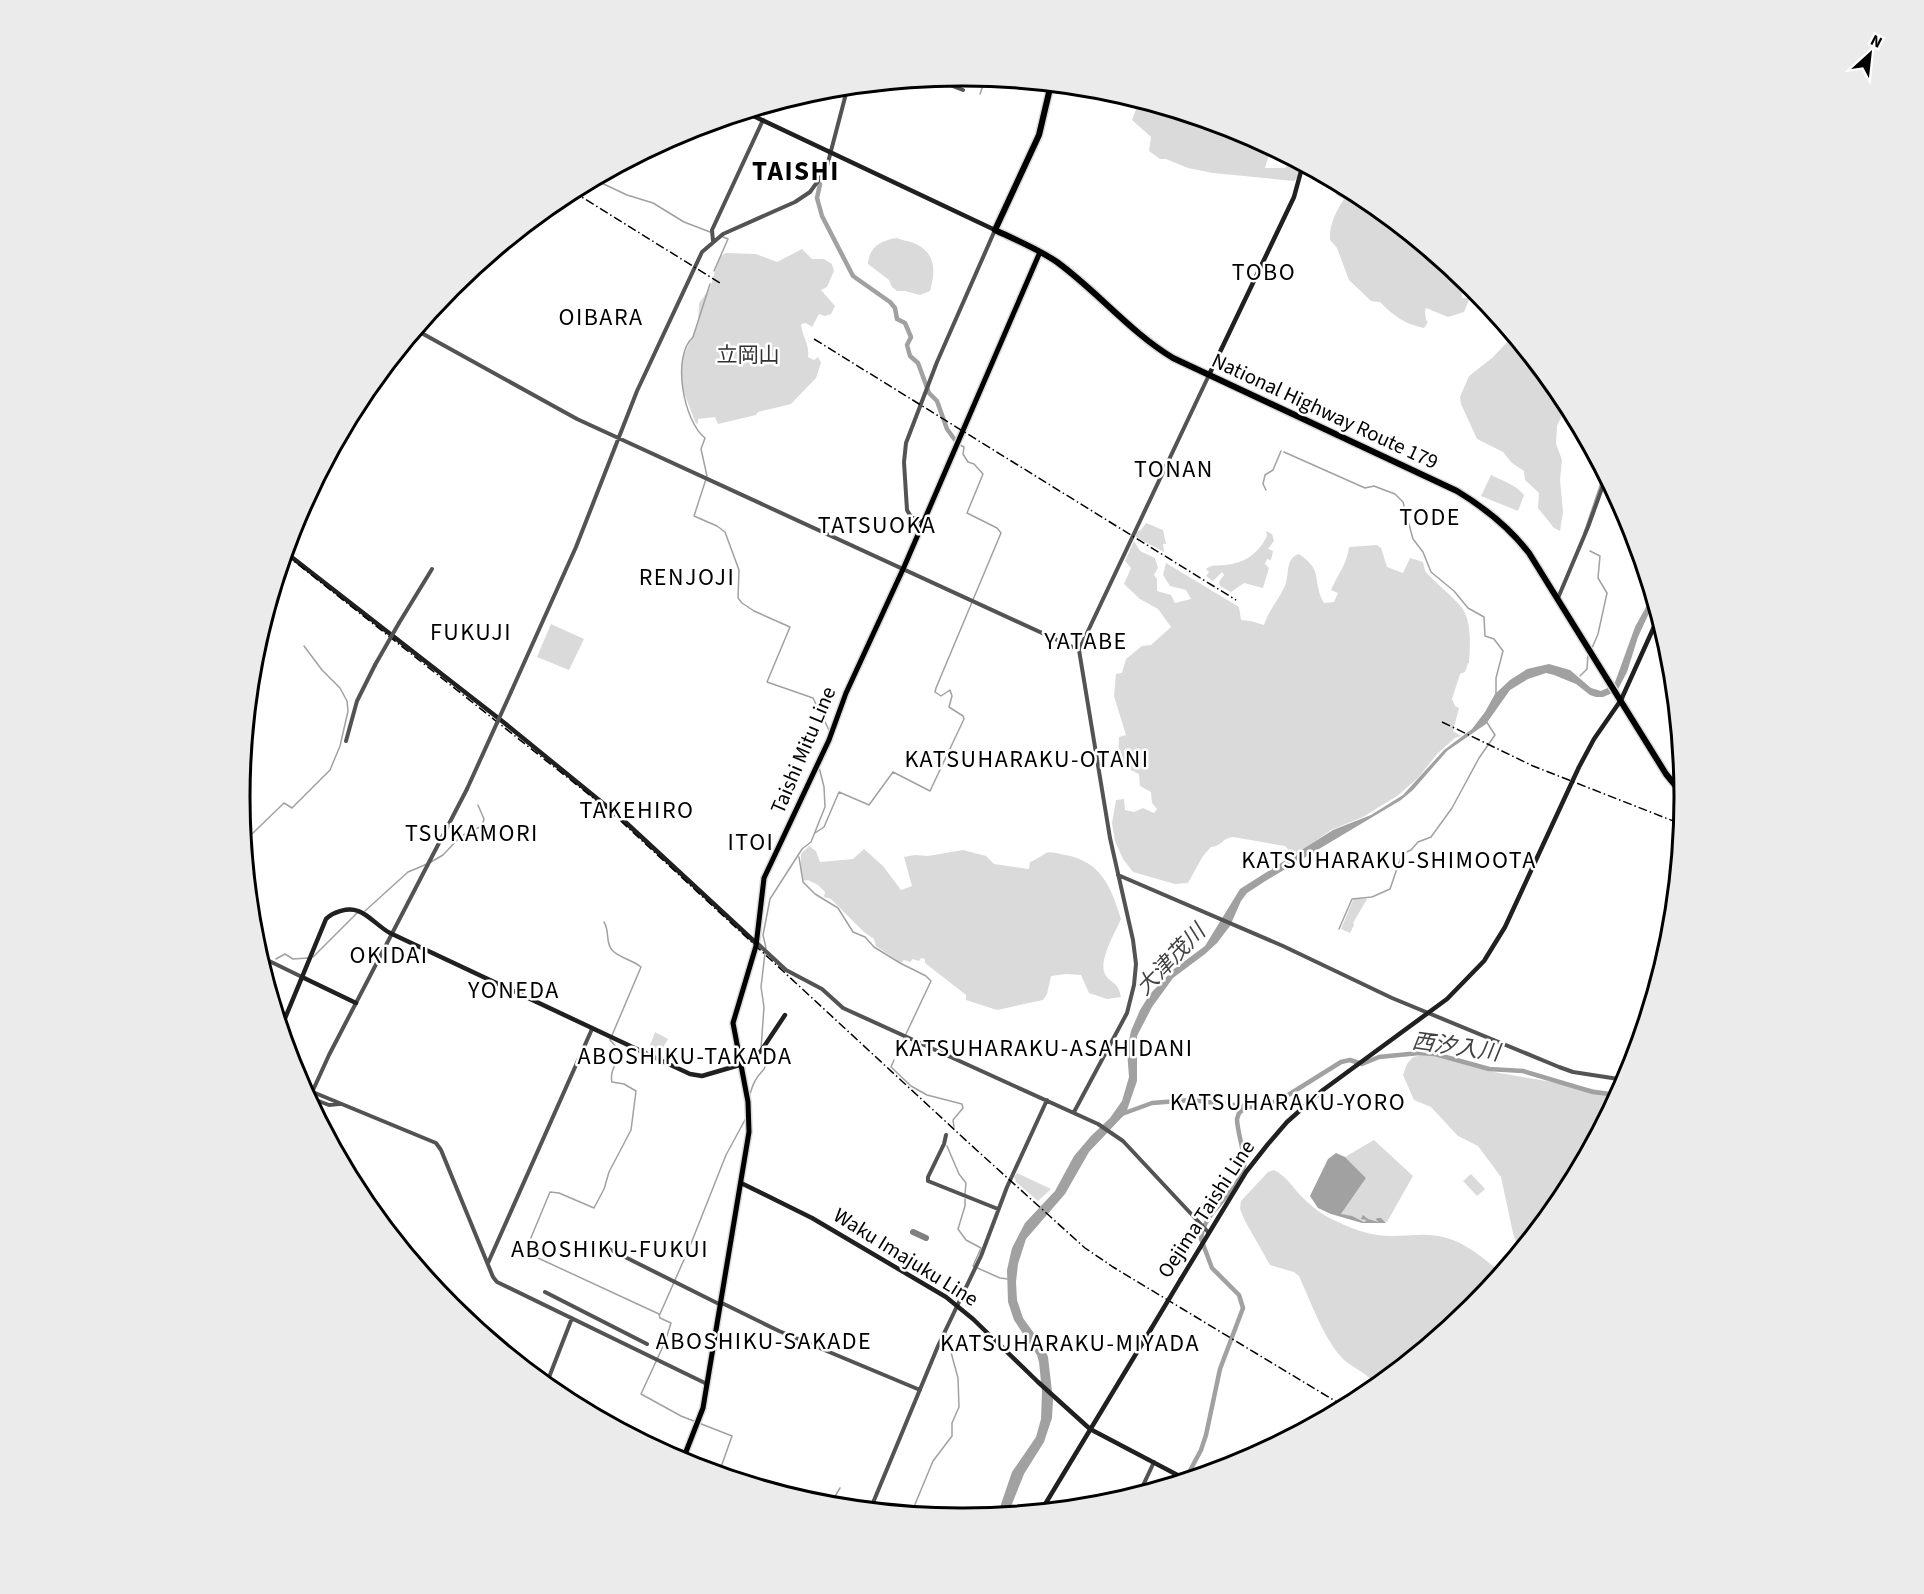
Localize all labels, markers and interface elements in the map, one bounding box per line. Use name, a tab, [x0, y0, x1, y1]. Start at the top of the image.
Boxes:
north arrow	[1840, 24, 1900, 84]
text: N	[1867, 29, 1886, 54]
district label: TAISHI	[752, 152, 840, 191]
district label: TOBO	[1232, 255, 1296, 290]
district label: OIBARA	[559, 300, 644, 335]
park label: 立岡山	[717, 340, 780, 370]
street label: National Highway Route 179	[1207, 345, 1443, 477]
district label: TONAN	[1134, 452, 1214, 487]
district label: TODE	[1399, 500, 1461, 535]
district label: TATSUOKA	[818, 508, 936, 543]
district label: RENJOJI	[639, 560, 735, 595]
district label: FUKUJI	[430, 615, 512, 650]
district label: YATABE	[1043, 624, 1128, 659]
street label: Taishi Mitu Line	[763, 682, 843, 818]
district label: KATSUHARAKU-OTANI	[904, 742, 1150, 777]
district label: TAKEHIRO	[579, 793, 695, 828]
district label: TSUKAMORI	[405, 816, 539, 851]
district label: ITOI	[728, 825, 774, 860]
district label: KATSUHARAKU-SHIMOOTA	[1241, 843, 1537, 878]
water label: 大津茂川	[1129, 915, 1214, 1002]
district label: OKIDAI	[349, 938, 429, 973]
district label: YONEDA	[467, 973, 560, 1008]
water label: 西汐入川	[1410, 1025, 1504, 1069]
district label: KATSUHARAKU-ASAHIDANI	[894, 1031, 1194, 1066]
district label: ABOSHIKU-TAKADA	[578, 1039, 792, 1074]
district label: KATSUHARAKU-YORO	[1170, 1085, 1406, 1120]
street label: Oejima Taishi Line	[1150, 1134, 1262, 1284]
street label: Waku Imajuku Line	[828, 1200, 984, 1314]
district label: ABOSHIKU-FUKUI	[511, 1232, 709, 1267]
district label: ABOSHIKU-SAKADE	[656, 1324, 872, 1359]
district label: KATSUHARAKU-MIYADA	[940, 1326, 1200, 1361]

